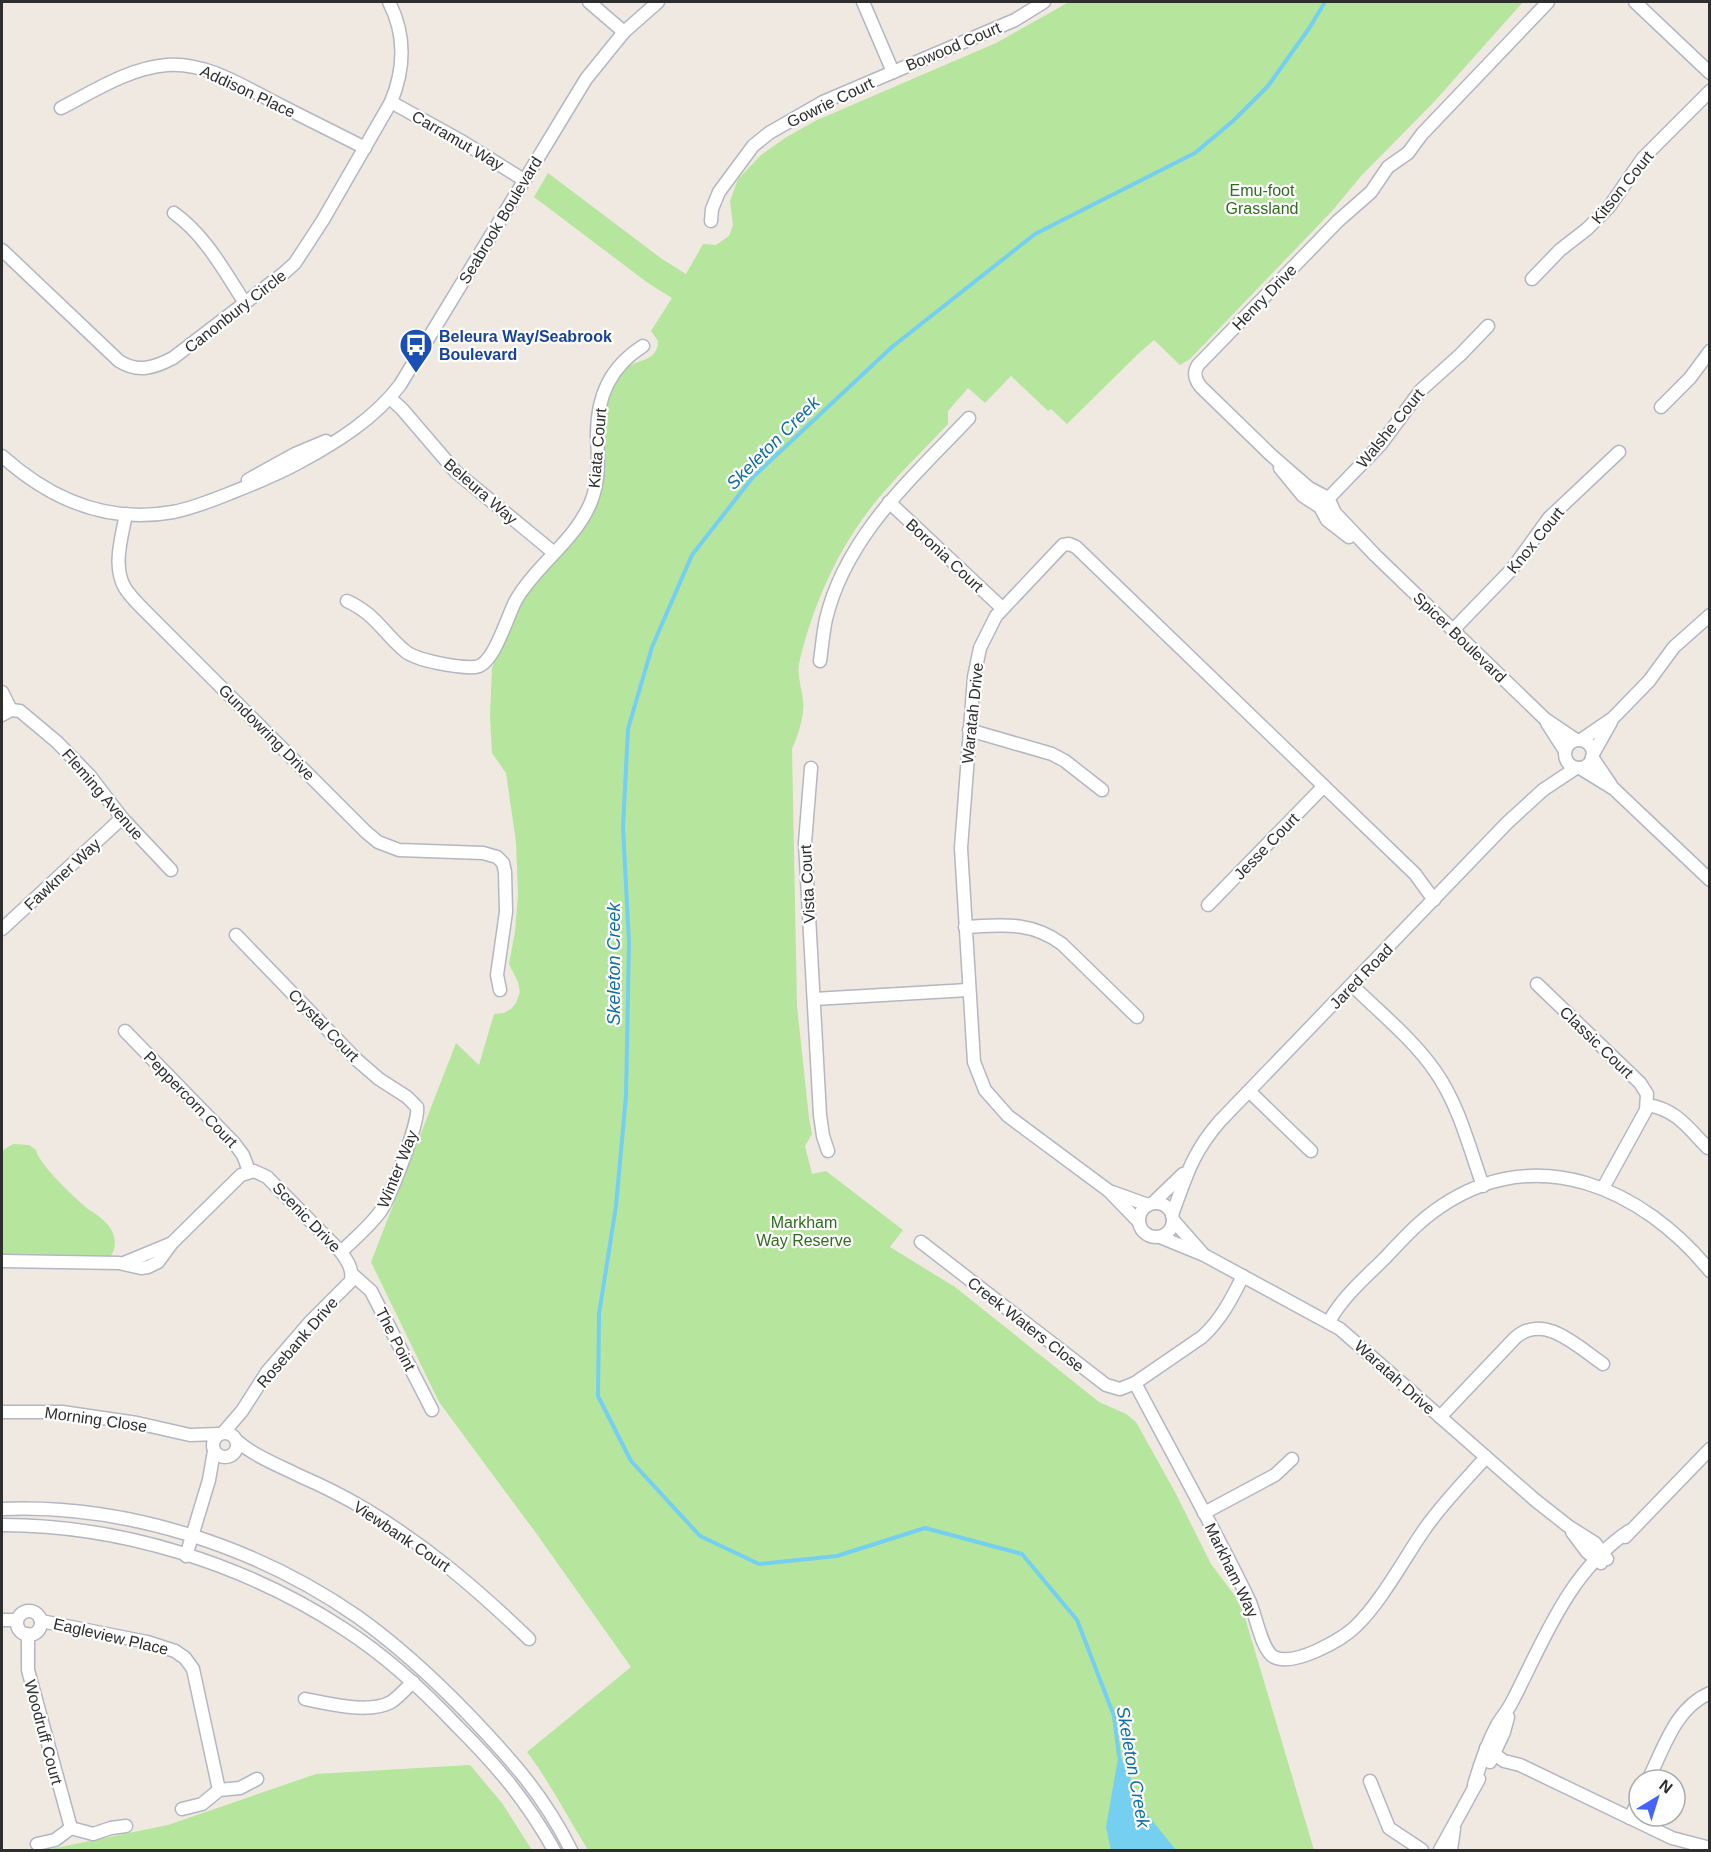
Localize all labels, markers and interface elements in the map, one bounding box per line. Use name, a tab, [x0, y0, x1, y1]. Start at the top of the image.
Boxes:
street label: Bowood Court	[903, 19, 1004, 74]
street label: Addison Place	[198, 62, 298, 121]
street label: Gowrie Court	[784, 74, 877, 131]
street label: Carramut Way	[409, 107, 506, 173]
street label: Kitson Court	[1588, 147, 1657, 227]
street label: Seabrook Boulevard	[456, 154, 545, 287]
park label: Emu-foot Grassland	[1226, 182, 1298, 217]
street label: Henry Drive	[1229, 261, 1300, 334]
street label: Canonbury Circle	[181, 267, 289, 356]
bus stop icon: Beleura Way/Seabrook Boulevard	[398, 327, 434, 374]
place label: Beleura Way/Seabrook Boulevard	[439, 328, 612, 363]
street label: Walshe Court	[1353, 385, 1428, 471]
water label: Skeleton Creek	[722, 392, 824, 494]
street label: Kiata Court	[586, 407, 610, 489]
street label: Beleura Way	[441, 455, 521, 528]
street label: Knox Court	[1504, 503, 1568, 577]
street label: Boronia Court	[903, 515, 987, 596]
street label: Spicer Boulevard	[1410, 589, 1509, 686]
street label: Waratah Drive	[959, 662, 986, 764]
street label: Gundowring Drive	[215, 681, 318, 784]
street label: Fleming Avenue	[59, 746, 147, 843]
street label: Jesse Court	[1231, 809, 1303, 883]
street label: Fawkner Way	[21, 835, 104, 914]
street label: Vista Court	[797, 844, 818, 924]
water label: Skeleton Creek	[604, 901, 624, 1026]
street label: Jared Road	[1327, 941, 1396, 1012]
street label: Crystal Court	[285, 986, 363, 1065]
street label: Classic Court	[1557, 1003, 1637, 1082]
street label: Peppercorn Court	[141, 1048, 241, 1151]
street label: Winter Way	[374, 1128, 421, 1210]
street label: Scenic Drive	[269, 1179, 344, 1256]
park label: Markham Way Reserve	[756, 1214, 852, 1249]
street label: Creek Waters Close	[964, 1274, 1087, 1375]
street label: Rosebank Drive	[254, 1294, 341, 1391]
street label: The Point	[372, 1305, 419, 1374]
street label: Waratah Drive	[1351, 1337, 1438, 1418]
street label: Morning Close	[44, 1404, 148, 1435]
street label: Viewbank Court	[350, 1498, 454, 1575]
street label: Markham Way	[1201, 1520, 1262, 1620]
street label: Eagleview Place	[52, 1615, 170, 1658]
street label: Woodruff Court	[21, 1678, 66, 1787]
water label: Skeleton Creek	[1112, 1705, 1154, 1830]
north arrow	[1627, 1768, 1687, 1828]
text: N	[1656, 1776, 1676, 1797]

